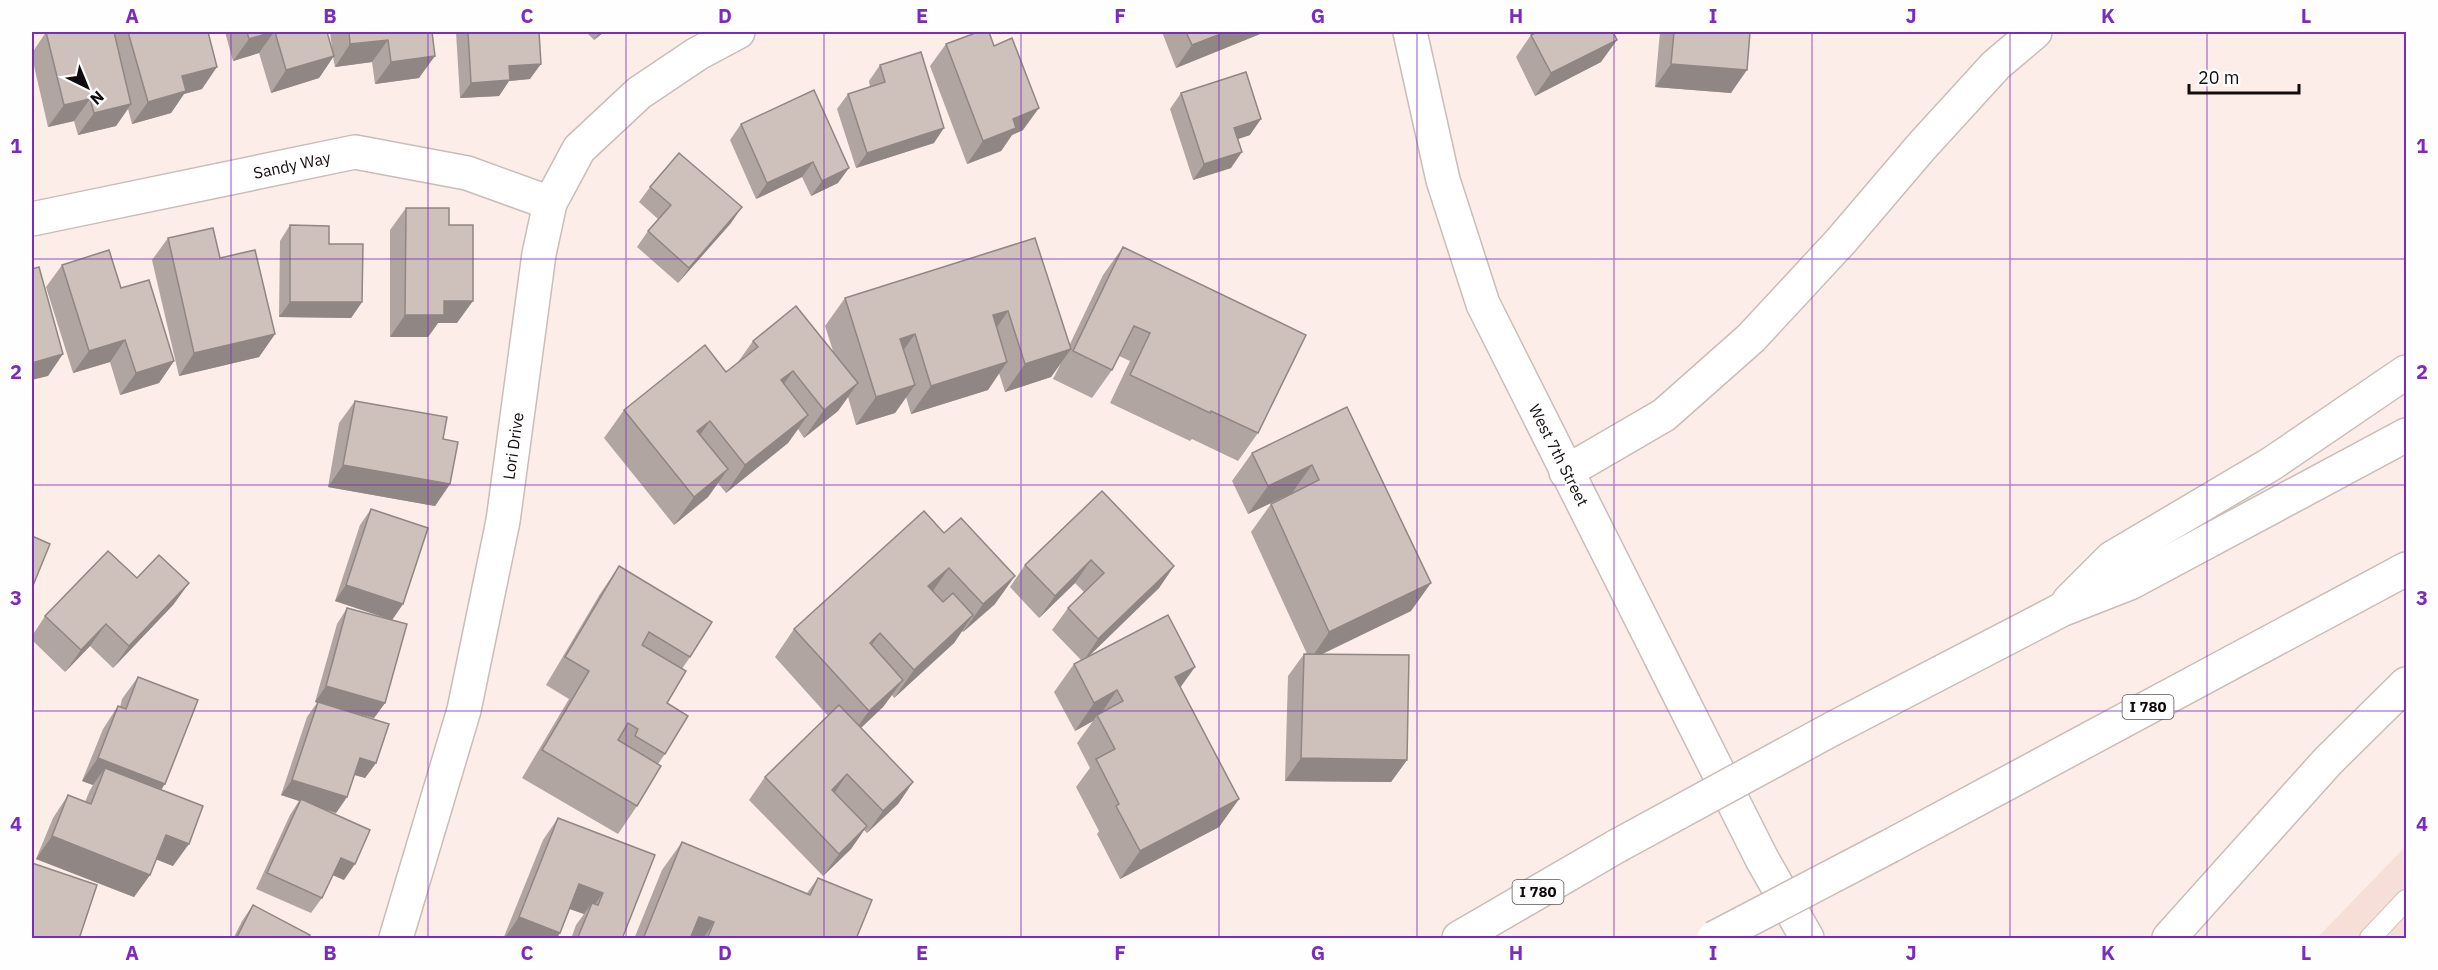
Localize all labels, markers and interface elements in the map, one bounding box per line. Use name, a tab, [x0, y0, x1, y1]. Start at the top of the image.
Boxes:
text: A	[125, 2, 139, 29]
text: B	[323, 2, 337, 29]
text: C	[520, 2, 534, 29]
text: D	[718, 2, 732, 29]
text: E	[916, 2, 928, 29]
text: F	[1114, 2, 1126, 29]
text: G	[1311, 2, 1325, 29]
text: H	[1509, 2, 1523, 29]
text: I	[1709, 2, 1717, 29]
text: J	[1905, 2, 1917, 29]
text: K	[2101, 2, 2115, 29]
text: L	[2301, 2, 2311, 29]
north arrow	[57, 57, 117, 117]
scale bar	[2189, 57, 2298, 95]
text: 20 m	[2198, 66, 2240, 89]
text: N	[86, 87, 108, 109]
text: 1	[10, 132, 22, 159]
text: 1	[2416, 132, 2428, 159]
street label: Sandy Way	[252, 147, 332, 183]
text: 2	[10, 358, 22, 385]
text: 2	[2416, 358, 2428, 385]
street label: West 7th Street	[1525, 401, 1593, 509]
street label: Lori Drive	[498, 411, 528, 481]
text: 3	[10, 584, 22, 611]
text: 3	[2416, 584, 2428, 611]
road number: I 780	[2122, 695, 2174, 719]
text: 4	[10, 810, 22, 837]
text: 4	[2416, 810, 2428, 837]
road number: I 780	[1512, 880, 1564, 904]
text: A	[125, 939, 139, 966]
text: B	[323, 939, 337, 966]
text: C	[520, 939, 534, 966]
text: D	[718, 939, 732, 966]
text: E	[916, 939, 928, 966]
text: F	[1114, 939, 1126, 966]
text: G	[1311, 939, 1325, 966]
text: H	[1509, 939, 1523, 966]
text: I	[1709, 939, 1717, 966]
text: J	[1905, 939, 1917, 966]
text: K	[2101, 939, 2115, 966]
text: L	[2301, 939, 2311, 966]

